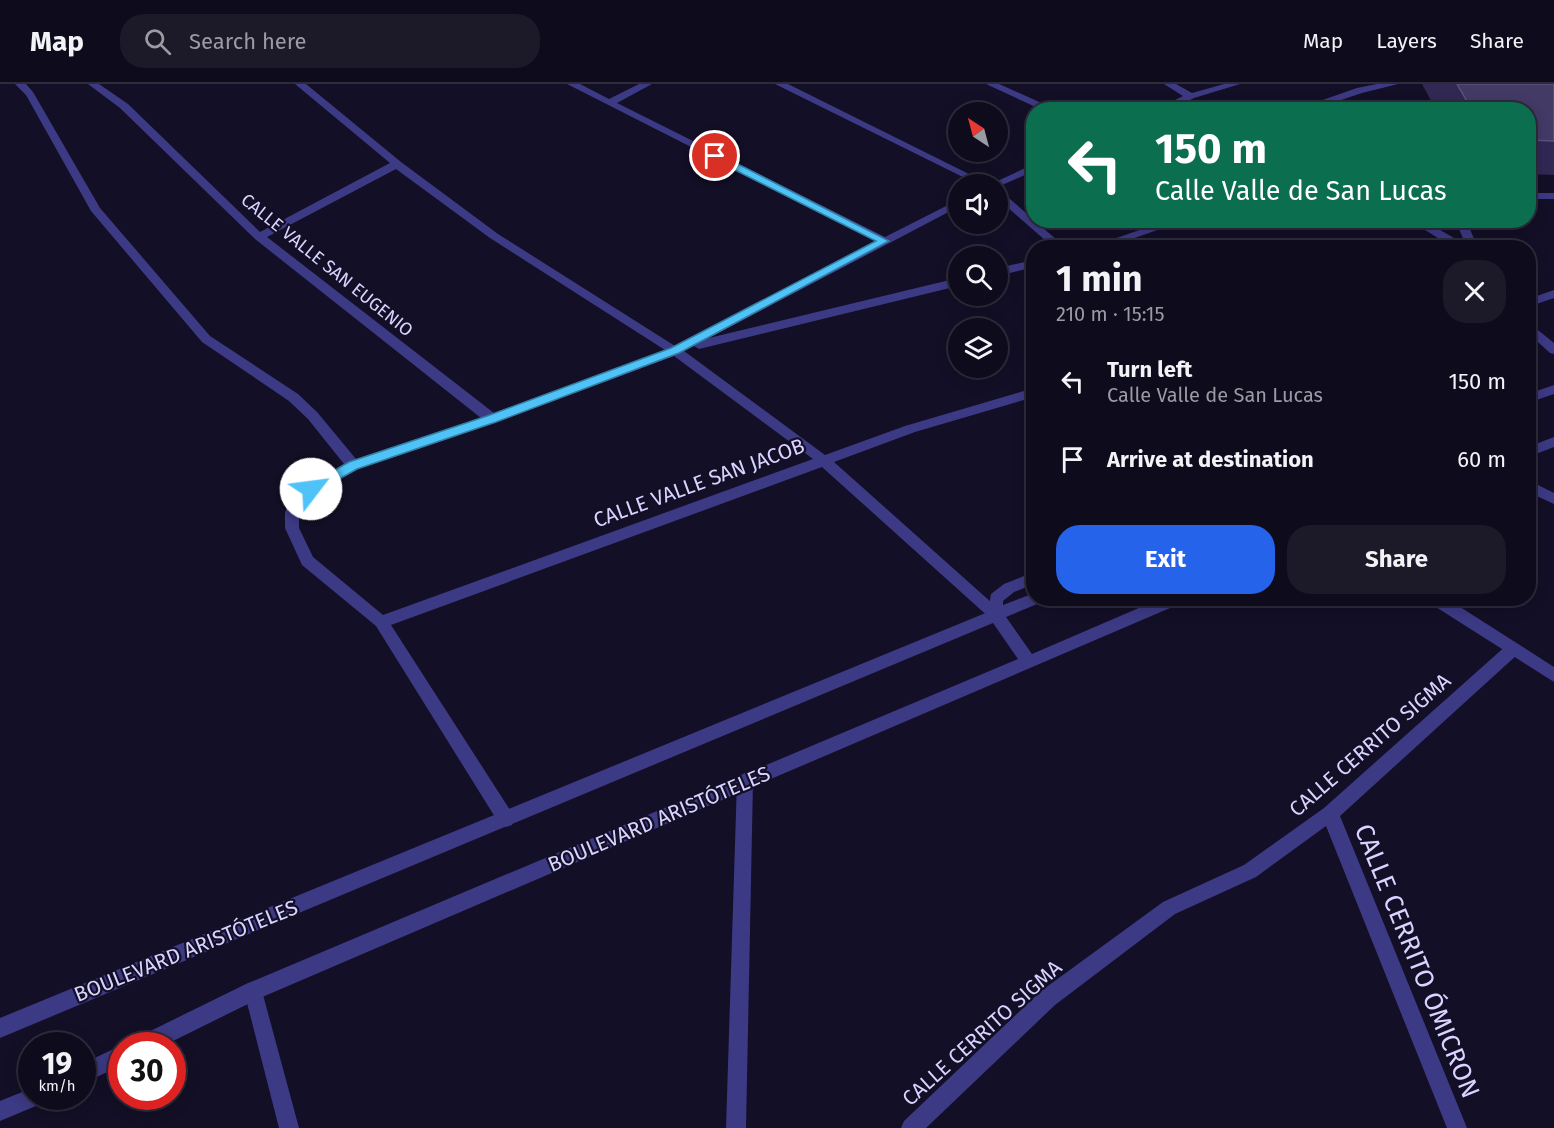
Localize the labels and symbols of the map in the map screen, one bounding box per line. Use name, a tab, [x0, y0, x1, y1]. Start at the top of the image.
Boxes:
north arrow	[948, 102, 1008, 162]
pin	[689, 130, 740, 181]
street label: CALLE VALLE SAN EUGENIO	[237, 189, 417, 341]
street label: CALLE VALLE SAN JACOB	[590, 433, 808, 533]
position arrow	[279, 457, 343, 521]
street label: CALLE CERRITO SIGMA	[1284, 668, 1456, 822]
street label: BOULEVARD ARISTÓTELES	[544, 760, 774, 878]
street label: CALLE CERRITO ÓMICRON	[1348, 820, 1486, 1102]
street label: BOULEVARD ARISTÓTELES	[70, 894, 302, 1008]
street label: CALLE CERRITO SIGMA	[897, 955, 1067, 1111]
speed limit sign: 30	[108, 1032, 186, 1110]

